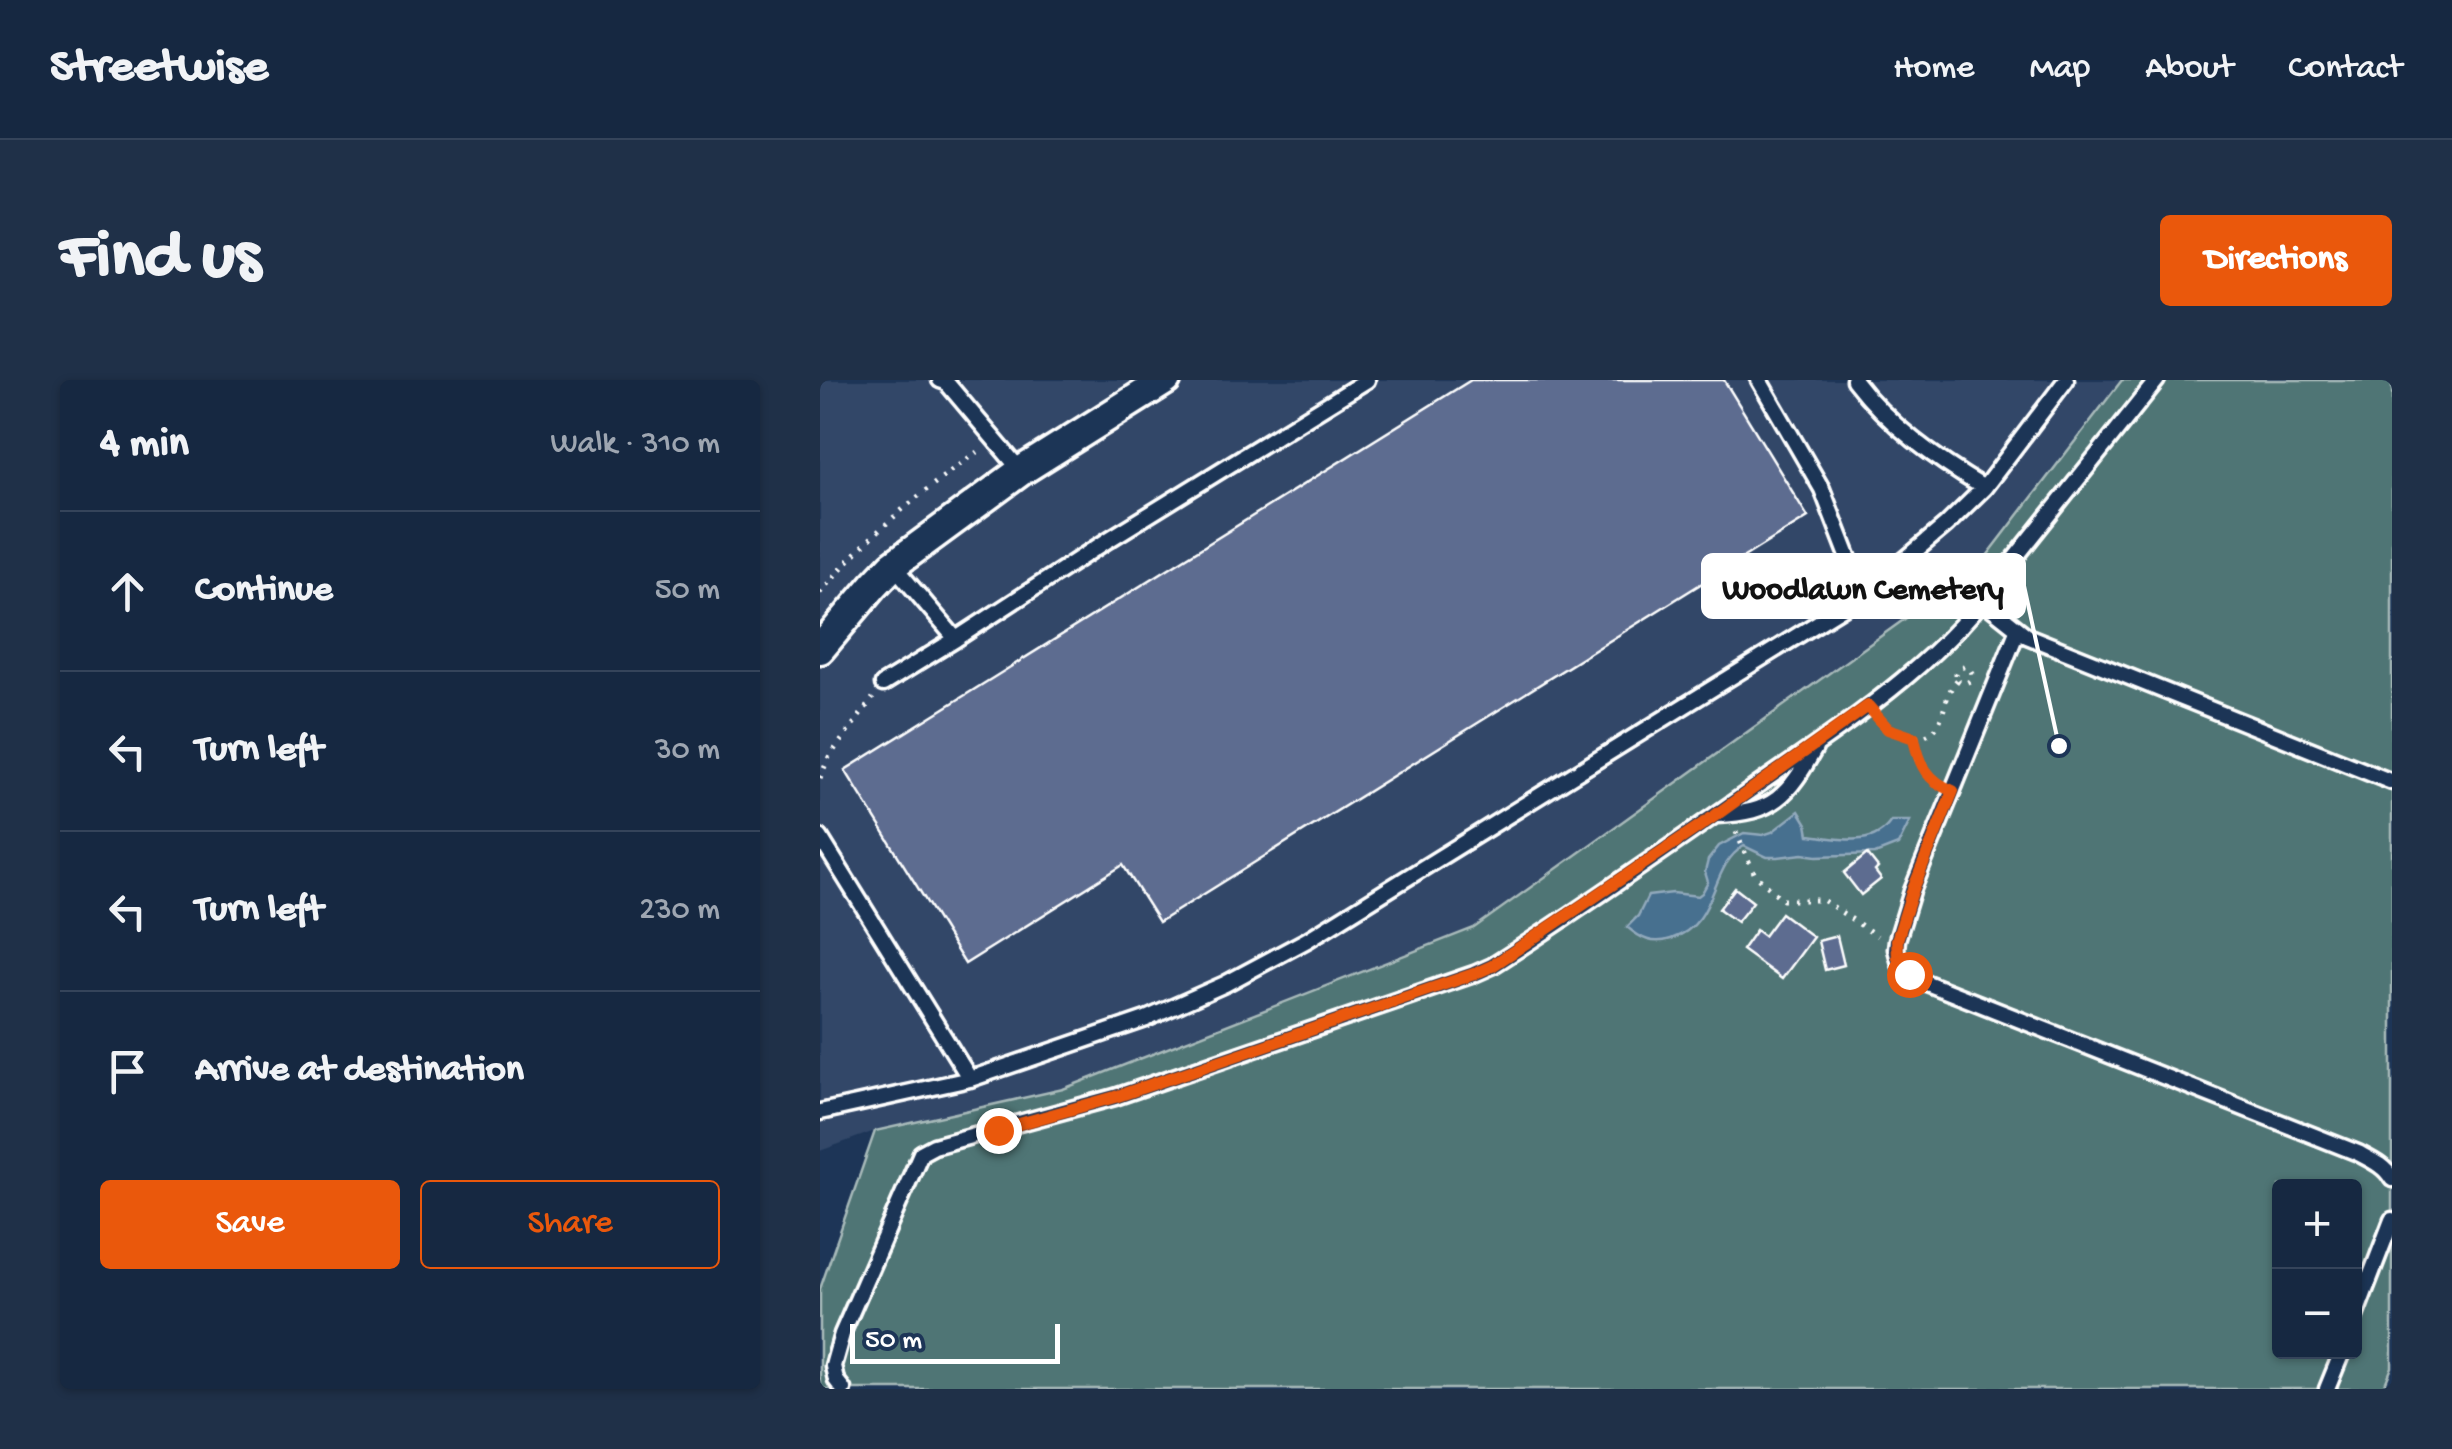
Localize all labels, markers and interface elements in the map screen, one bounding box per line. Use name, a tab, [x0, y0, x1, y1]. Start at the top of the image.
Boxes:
text: Streetwise	[50, 41, 268, 98]
text: Home	[1893, 49, 1974, 90]
text: Map	[2029, 49, 2090, 90]
text: About	[2145, 49, 2233, 90]
text: Contact	[2288, 49, 2402, 90]
button: Directions	[2160, 215, 2392, 306]
text: Find us	[60, 219, 261, 302]
text: 4 min	[100, 421, 189, 470]
text: Walk · 310 m	[551, 426, 720, 464]
callout: Woodlawn Cemetery	[1703, 555, 2024, 617]
icon: ahead	[100, 564, 155, 619]
text: Continue	[195, 569, 333, 613]
text: 50 m	[655, 572, 720, 610]
text: Woodlawn Cemetery	[1721, 573, 2004, 611]
icon: left	[100, 724, 155, 779]
text: Turn left	[195, 729, 323, 773]
text: 30 m	[655, 732, 720, 770]
icon: left	[100, 884, 155, 939]
text: Turn left	[195, 889, 323, 933]
text: 230 m	[639, 892, 720, 930]
route start	[1887, 952, 1933, 998]
icon: arrive	[100, 1044, 155, 1099]
text: Arrive at destination	[195, 1049, 524, 1093]
route end	[976, 1108, 1022, 1154]
map controls	[2272, 1179, 2362, 1359]
button: +	[2272, 1179, 2362, 1269]
button: Save	[100, 1180, 400, 1269]
button: Share	[420, 1180, 720, 1269]
button: −	[2272, 1269, 2362, 1359]
scale bar	[850, 1319, 1060, 1364]
text: 50 m	[865, 1325, 922, 1358]

